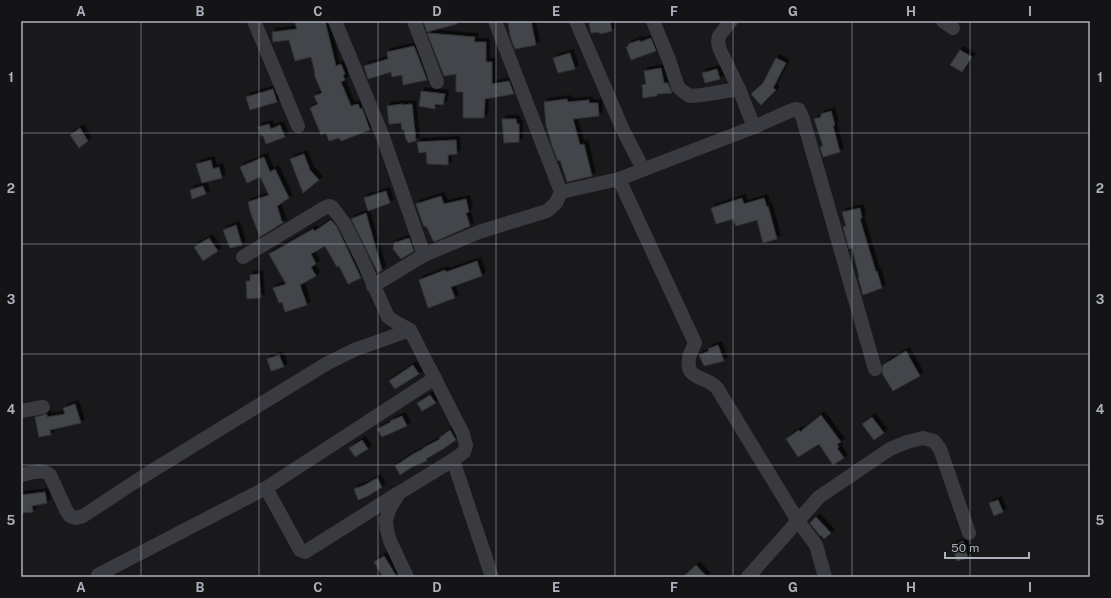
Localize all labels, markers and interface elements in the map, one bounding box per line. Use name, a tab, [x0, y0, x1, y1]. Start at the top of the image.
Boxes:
text: A	[76, 4, 86, 19]
text: B	[196, 4, 205, 19]
text: C	[313, 4, 323, 19]
text: D	[432, 4, 442, 19]
text: E	[552, 4, 560, 19]
text: F	[670, 4, 678, 19]
text: G	[788, 4, 798, 19]
text: H	[906, 4, 916, 19]
text: I	[1028, 4, 1032, 19]
text: 1	[8, 70, 14, 85]
text: 1	[1097, 70, 1103, 85]
text: 2	[7, 181, 15, 196]
text: 2	[1096, 181, 1104, 196]
text: 3	[7, 292, 16, 307]
text: 3	[1096, 292, 1105, 307]
text: 4	[7, 402, 16, 417]
text: 4	[1096, 402, 1105, 417]
text: 5	[7, 513, 16, 528]
text: 5	[1096, 513, 1105, 528]
scale bar	[945, 534, 1029, 560]
text: 50 m	[951, 541, 979, 555]
text: A	[76, 580, 86, 595]
text: B	[196, 580, 205, 595]
text: C	[313, 580, 323, 595]
text: D	[432, 580, 442, 595]
text: E	[552, 580, 560, 595]
text: F	[670, 580, 678, 595]
text: G	[788, 580, 798, 595]
text: H	[906, 580, 916, 595]
text: I	[1028, 580, 1032, 595]

